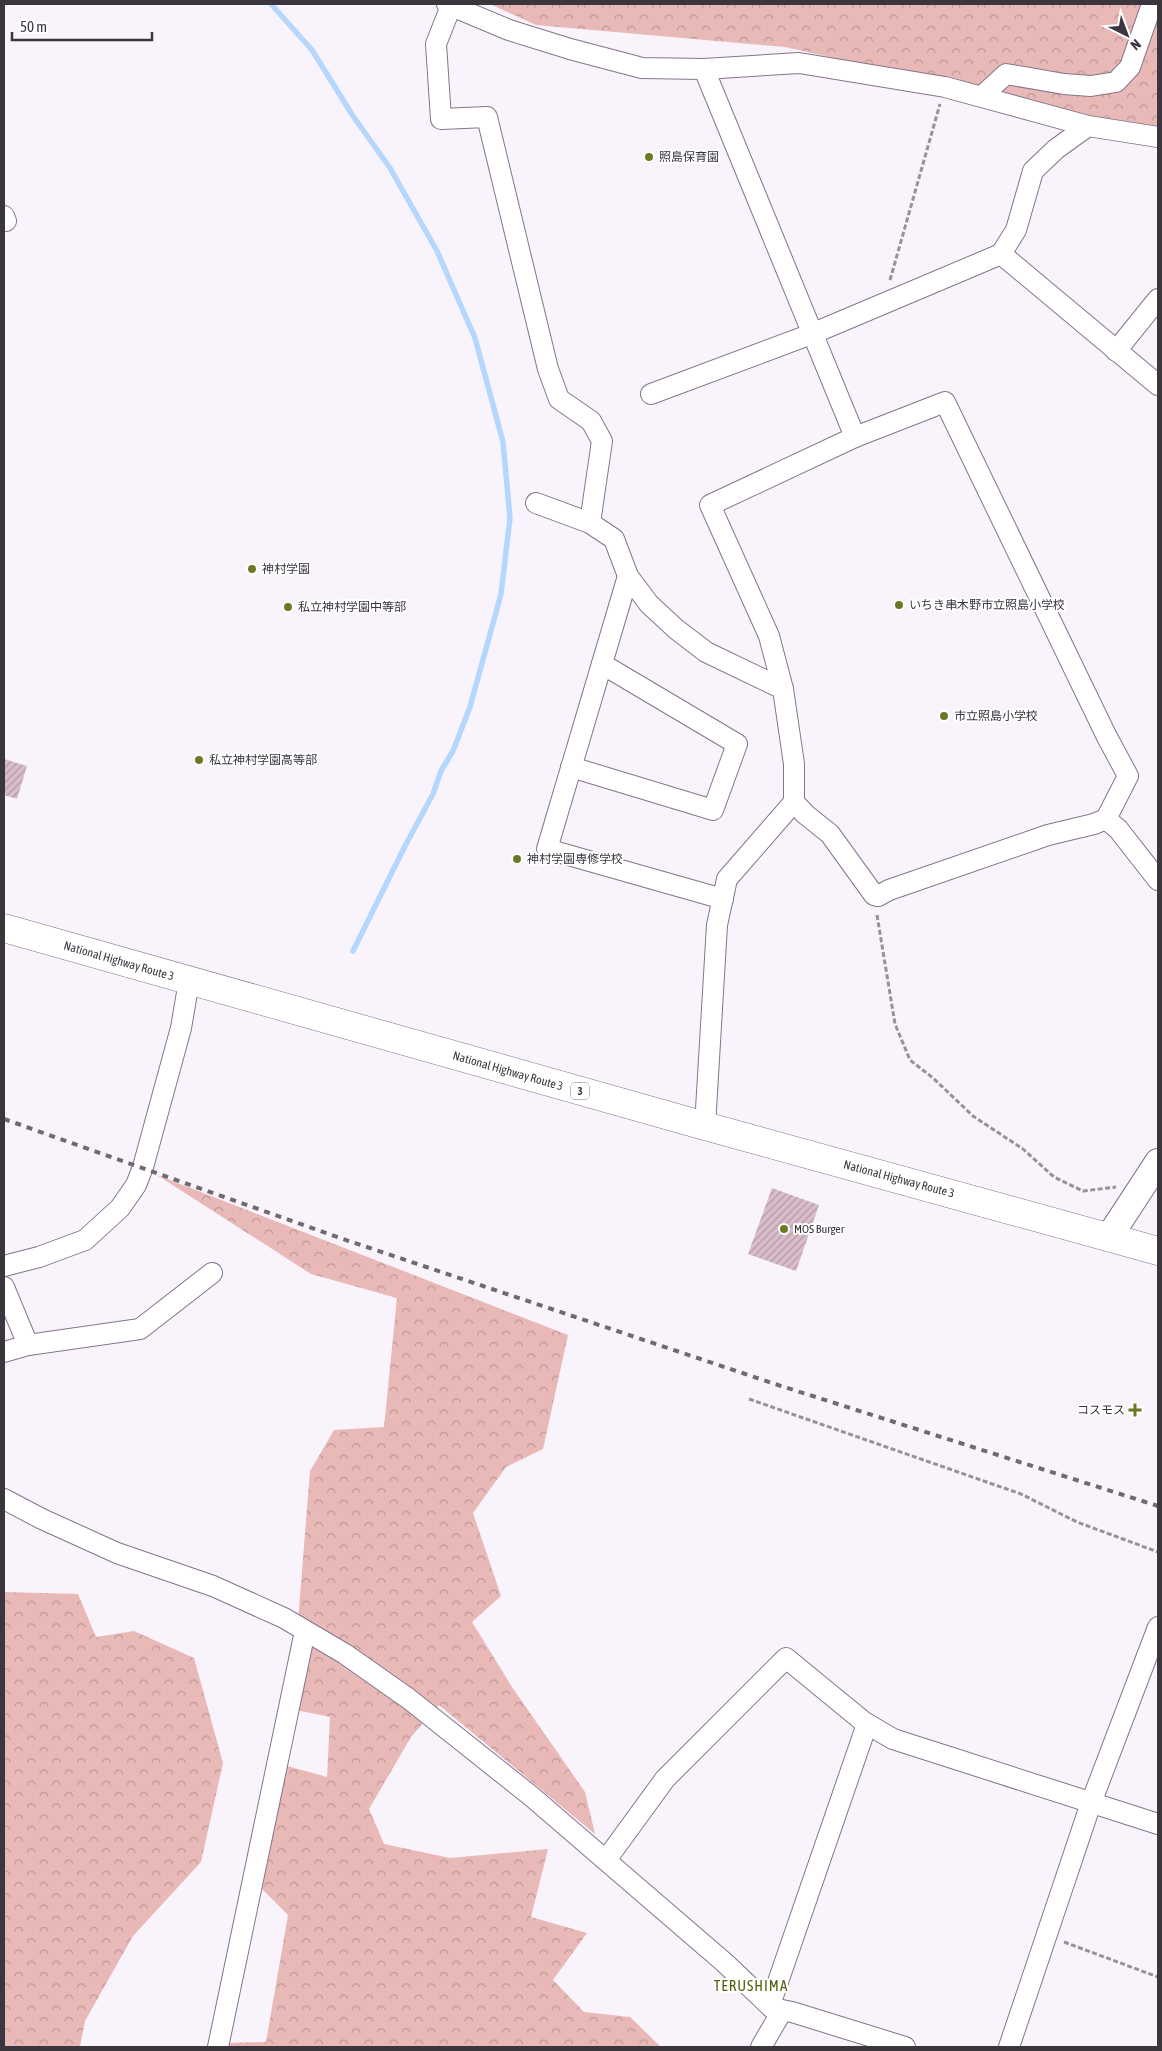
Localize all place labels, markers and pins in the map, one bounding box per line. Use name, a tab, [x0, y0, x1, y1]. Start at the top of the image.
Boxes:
place label: 照島保育園	[659, 150, 719, 164]
marker: 照島保育園	[643, 151, 655, 163]
place label: 神村学園	[262, 562, 310, 576]
marker: 神村学園	[246, 563, 258, 575]
place label: いちき串木野市立照島小学校	[909, 598, 1065, 612]
marker: いちき串木野市立照島小学校	[893, 599, 905, 611]
place label: 私立神村学園中等部	[298, 600, 406, 614]
marker: 私立神村学園中等部	[282, 601, 294, 613]
place label: 市立照島小学校	[954, 709, 1038, 723]
marker: 市立照島小学校	[938, 710, 950, 722]
place label: 私立神村学園高等部	[209, 753, 317, 767]
marker: 私立神村学園高等部	[193, 754, 205, 766]
place label: 神村学園専修学校	[527, 852, 623, 866]
marker: 神村学園専修学校	[511, 853, 523, 865]
place label: MOS Burger	[794, 1222, 845, 1236]
marker: MOS Burger	[778, 1223, 790, 1235]
place label: コスモス	[1077, 1403, 1125, 1417]
marker: コスモス	[1129, 1404, 1141, 1416]

